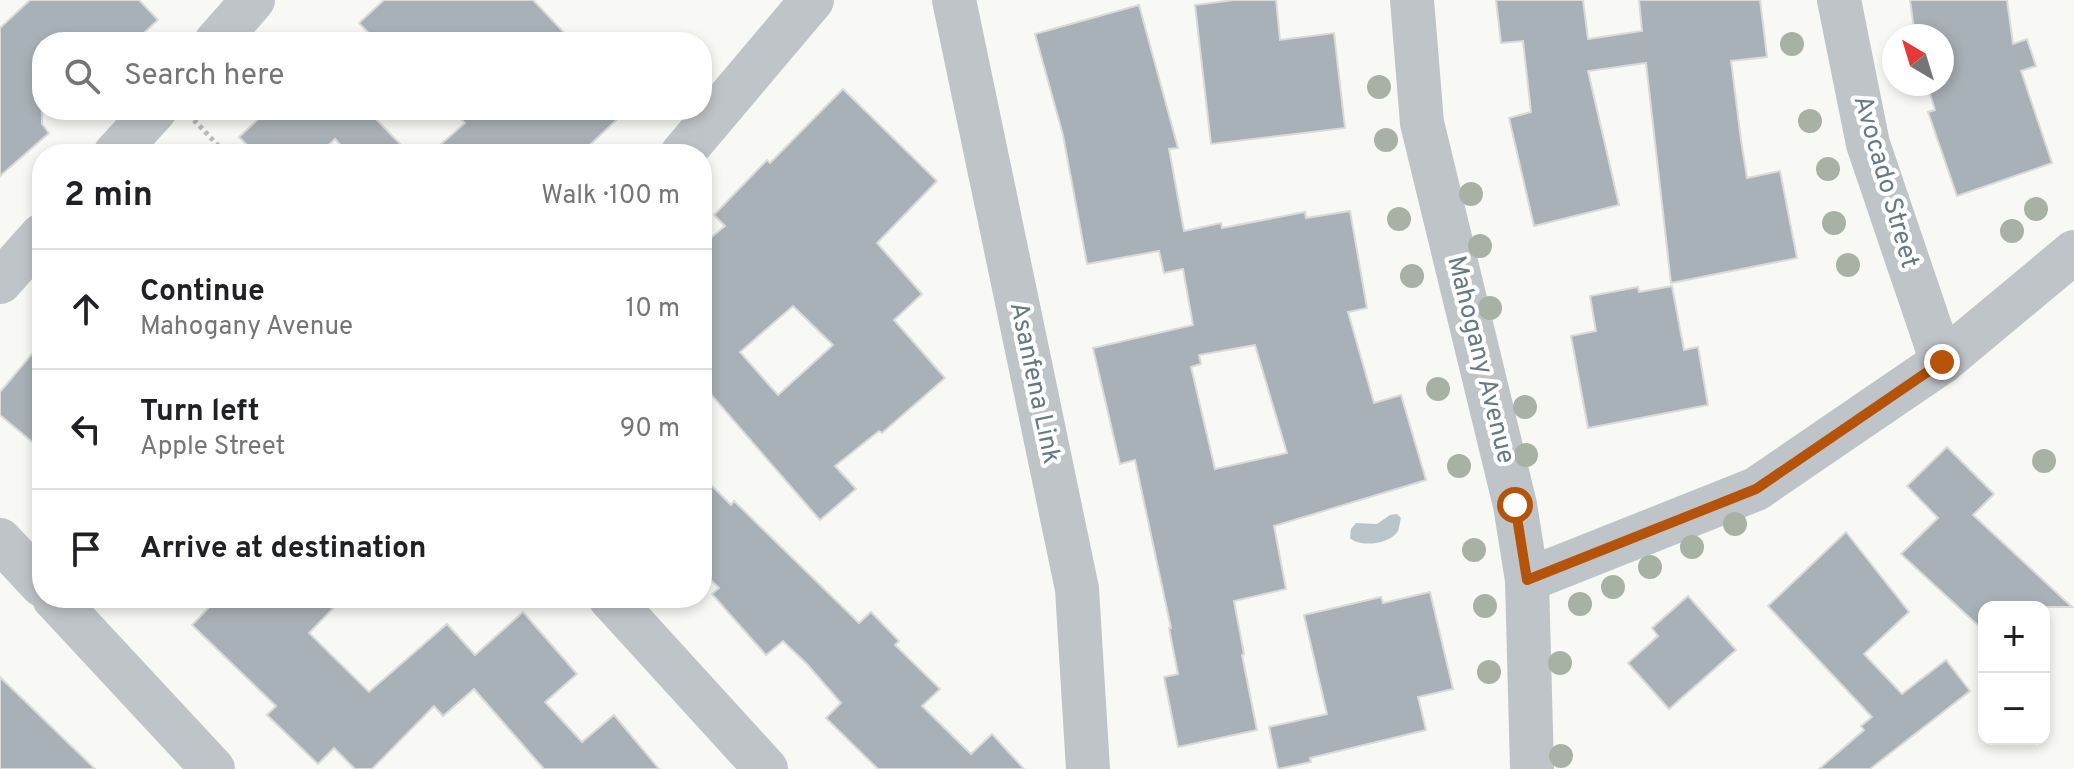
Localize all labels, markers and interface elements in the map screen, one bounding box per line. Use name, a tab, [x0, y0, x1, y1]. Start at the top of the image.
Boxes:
north arrow	[1882, 24, 1954, 96]
search box	[32, 32, 712, 120]
icon: search	[60, 54, 104, 98]
text: Search here	[124, 58, 284, 95]
street label: Avocado Street	[1845, 92, 1925, 272]
text: 2 min	[64, 175, 153, 218]
text: Walk · 100 m	[541, 180, 680, 213]
street label: Mahogany Avenue	[1438, 253, 1522, 467]
text: Continue	[140, 274, 265, 311]
icon: ahead	[64, 287, 108, 331]
text: 10 m	[625, 293, 680, 326]
street label: Asanfena Link	[1001, 299, 1067, 467]
text: Mahogany Avenue	[140, 311, 353, 344]
route end	[1924, 344, 1960, 380]
text: Turn left	[140, 394, 260, 431]
icon: left	[64, 407, 108, 451]
text: 90 m	[620, 413, 680, 446]
text: Apple Street	[140, 431, 285, 464]
route start	[1497, 487, 1533, 523]
icon: arrive	[64, 527, 108, 571]
text: Arrive at destination	[140, 531, 426, 568]
map controls	[1978, 601, 2050, 745]
button: +	[1978, 601, 2050, 673]
button: −	[1978, 673, 2050, 745]

